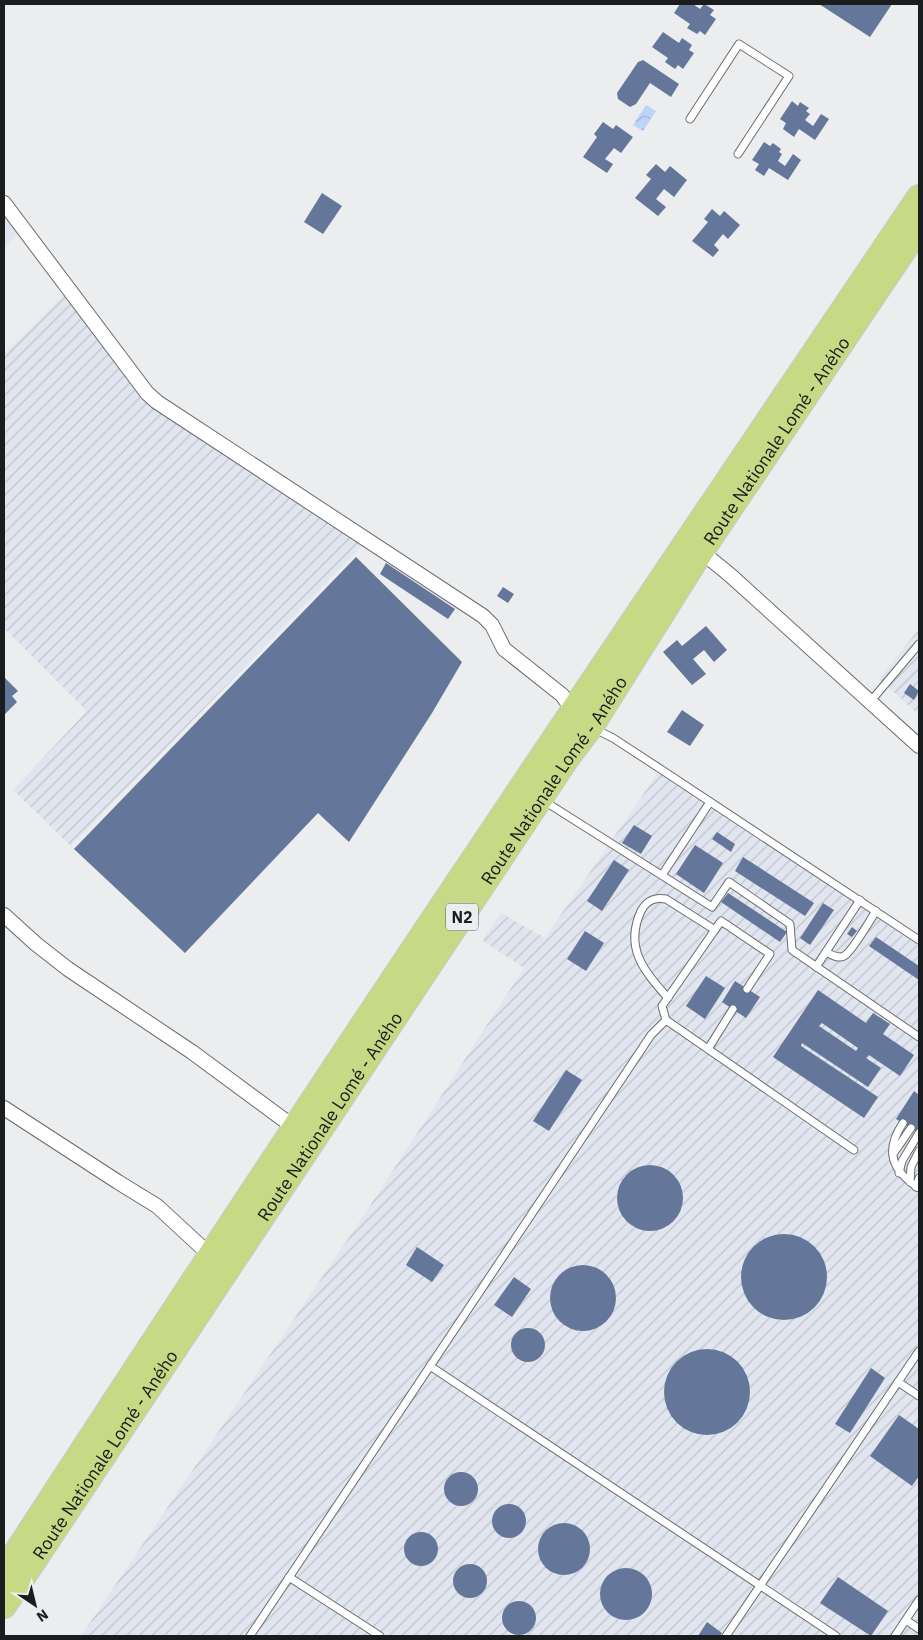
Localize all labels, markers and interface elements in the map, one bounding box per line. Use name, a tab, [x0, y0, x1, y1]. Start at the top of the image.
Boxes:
street label: Route Nationale Lomé - Aného	[698, 332, 854, 549]
street label: Route Nationale Lomé - Aného	[475, 672, 632, 889]
road number: N2	[446, 904, 478, 930]
street label: Route Nationale Lomé - Aného	[252, 1007, 407, 1225]
street label: Route Nationale Lomé - Aného	[27, 1345, 182, 1563]
north arrow	[10, 1580, 60, 1630]
text: N	[33, 1605, 52, 1626]

